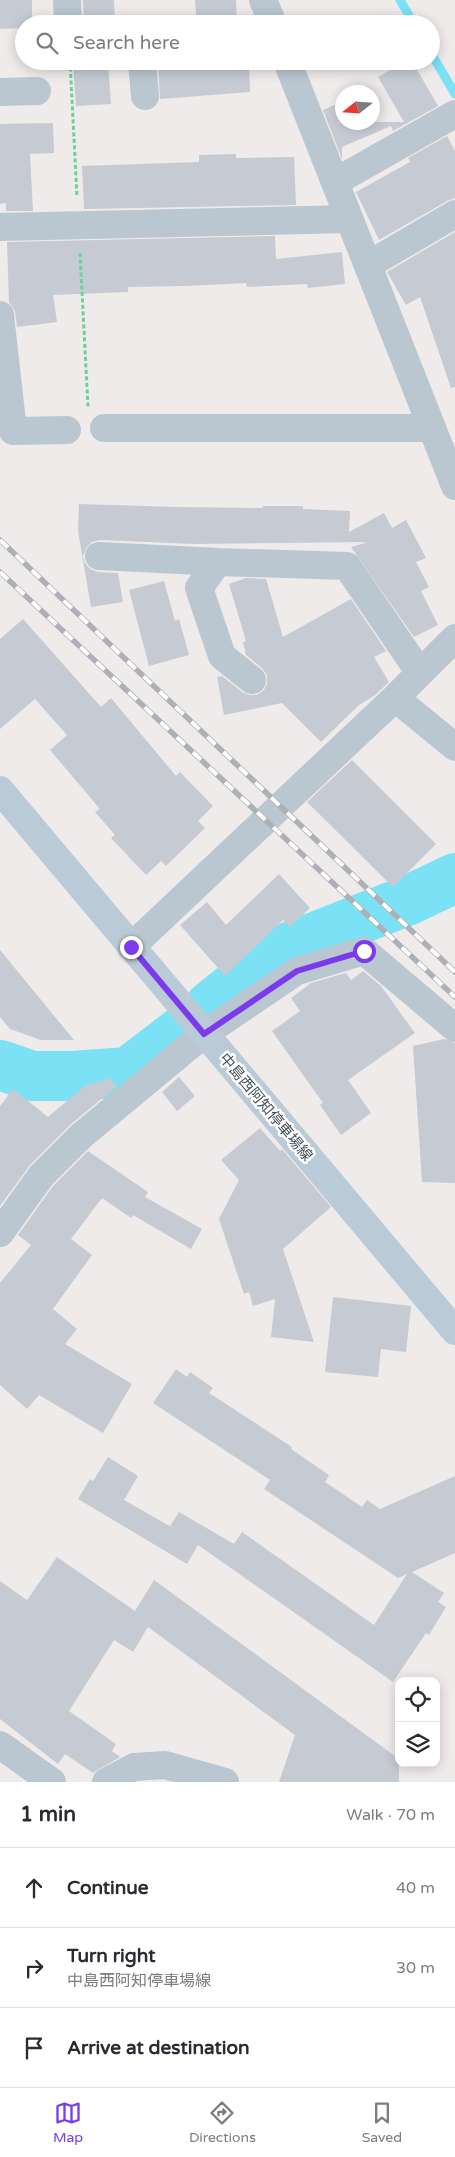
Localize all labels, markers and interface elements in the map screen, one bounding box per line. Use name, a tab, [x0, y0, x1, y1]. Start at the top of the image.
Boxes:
search box	[15, 15, 440, 70]
icon: search	[33, 29, 61, 57]
text: Search here	[73, 32, 180, 54]
north arrow	[335, 85, 380, 130]
route end	[120, 936, 143, 959]
route start	[353, 940, 376, 963]
street label: 中島西阿知停車場線	[216, 1050, 316, 1164]
map controls	[395, 1677, 440, 1767]
button: locate	[395, 1677, 440, 1722]
button: layers	[395, 1722, 440, 1767]
text: 1 min	[20, 1802, 76, 1827]
text: Walk · 70 m	[346, 1805, 435, 1825]
icon: ahead	[20, 1874, 48, 1902]
text: Continue	[67, 1877, 149, 1899]
text: 40 m	[396, 1878, 435, 1898]
text: Turn right	[67, 1945, 155, 1967]
icon: right	[20, 1954, 48, 1982]
text: 30 m	[396, 1958, 435, 1978]
text: 中島西阿知停車場線	[67, 1971, 211, 1991]
icon: arrive	[20, 2034, 48, 2062]
text: Arrive at destination	[67, 2037, 250, 2059]
tab: Map	[53, 2099, 83, 2146]
tab: Directions	[189, 2099, 256, 2146]
tab: Saved	[362, 2099, 402, 2146]

